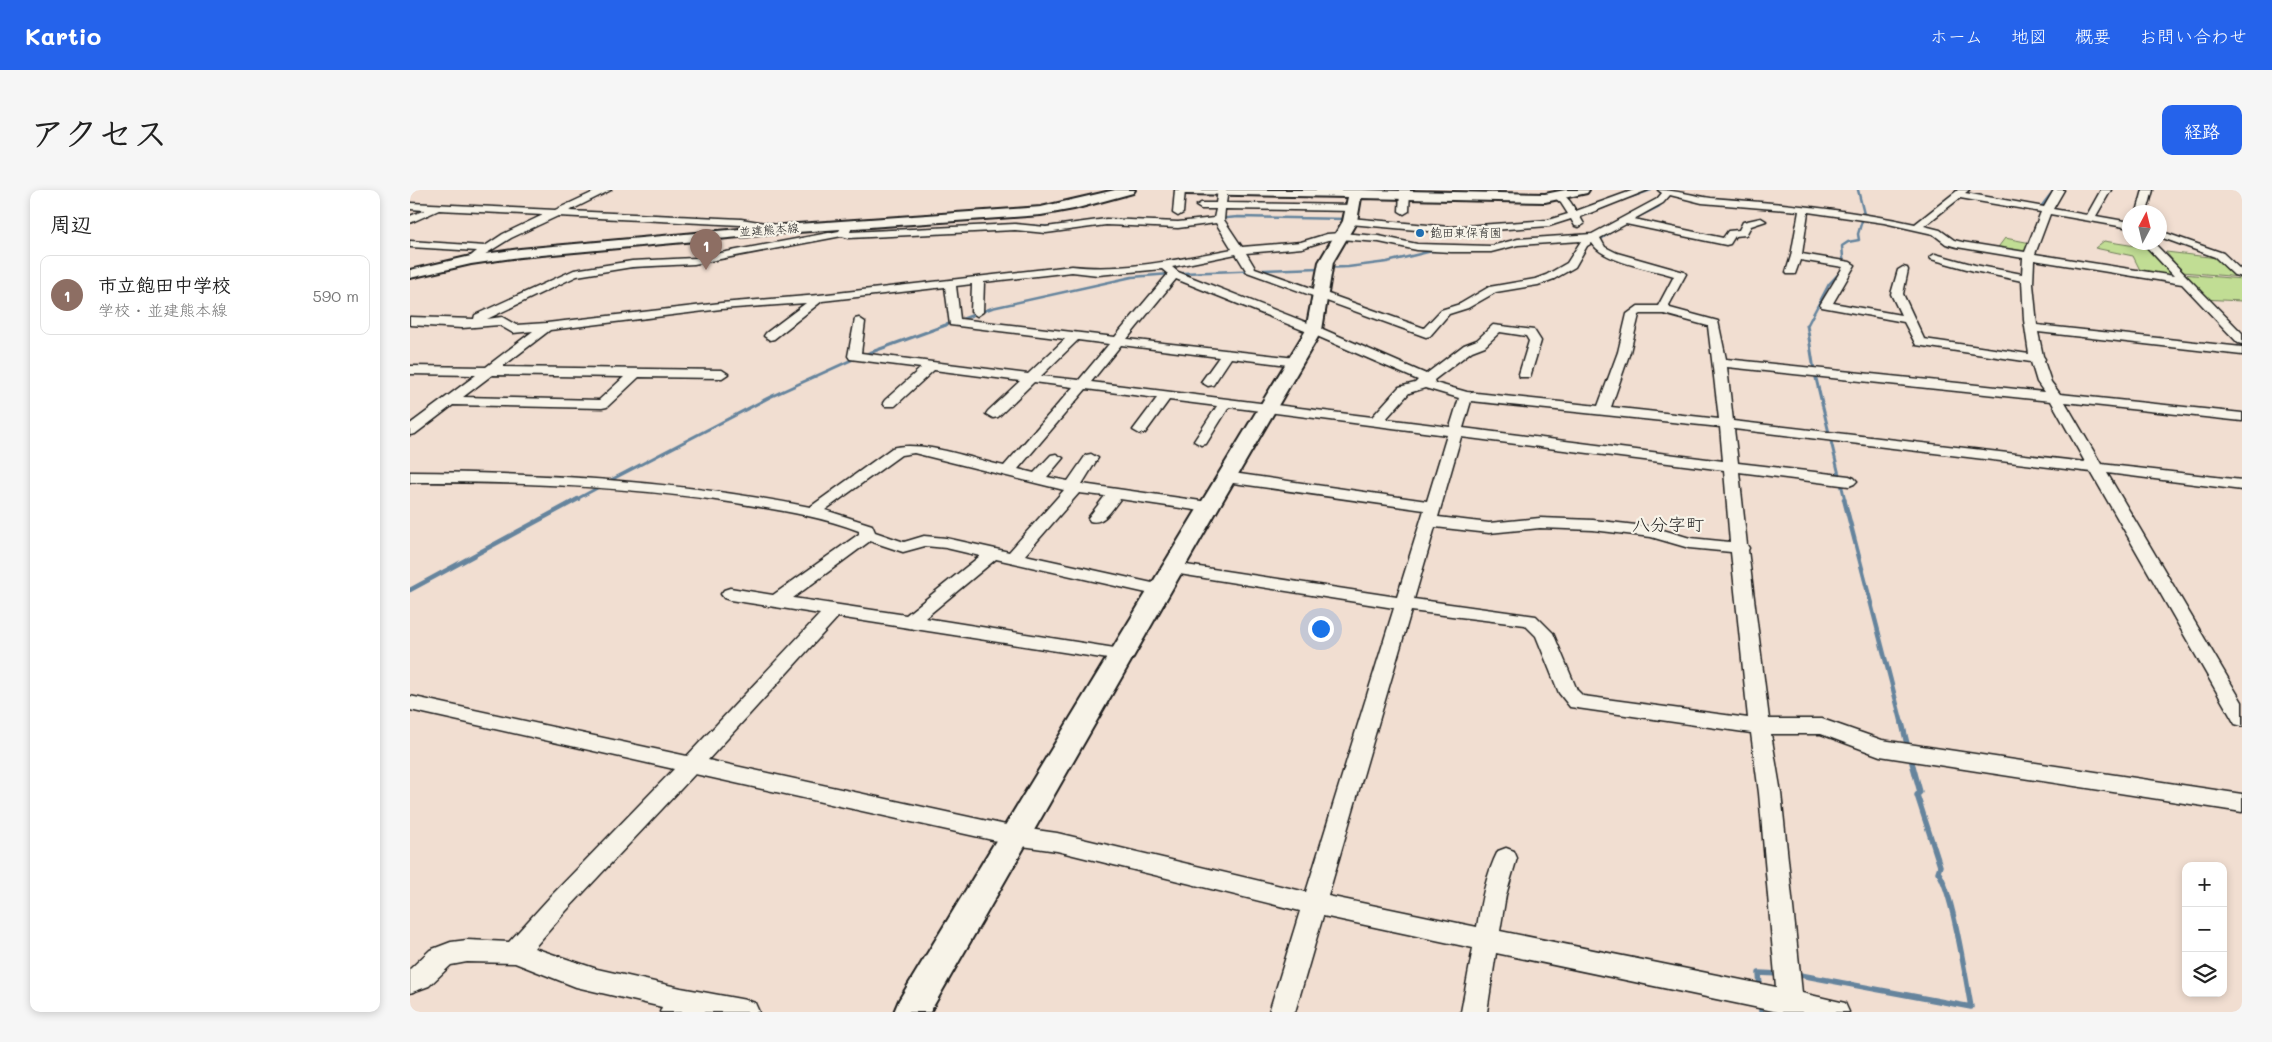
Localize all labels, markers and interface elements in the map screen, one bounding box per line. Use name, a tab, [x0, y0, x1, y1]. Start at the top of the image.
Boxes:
text: Kartio	[25, 20, 101, 51]
text: ホーム	[1930, 24, 1983, 48]
text: 地図	[2011, 24, 2047, 48]
text: 概要	[2075, 24, 2111, 48]
text: お問い合わせ	[2139, 24, 2247, 48]
button: 経路	[2162, 105, 2242, 155]
text: アクセス	[30, 109, 168, 155]
north arrow	[2122, 205, 2167, 250]
text: 周辺	[50, 210, 92, 237]
street label: 並建熊本線	[738, 219, 799, 239]
place label: 飽田東保育園	[1430, 224, 1502, 240]
marker: 飽田東保育園	[1414, 227, 1426, 239]
pin: 1	[690, 229, 722, 270]
text: 市立飽田中学校	[98, 272, 231, 297]
text: 1	[63, 285, 71, 306]
text: 590 m	[312, 285, 359, 306]
text: 学校 · 並建熊本線	[98, 299, 227, 320]
district label: 八分字町	[1632, 512, 1704, 536]
your location	[1308, 616, 1334, 642]
map controls	[2182, 862, 2227, 997]
button: +	[2182, 862, 2227, 907]
button: −	[2182, 907, 2227, 952]
button: layers	[2182, 952, 2227, 997]

